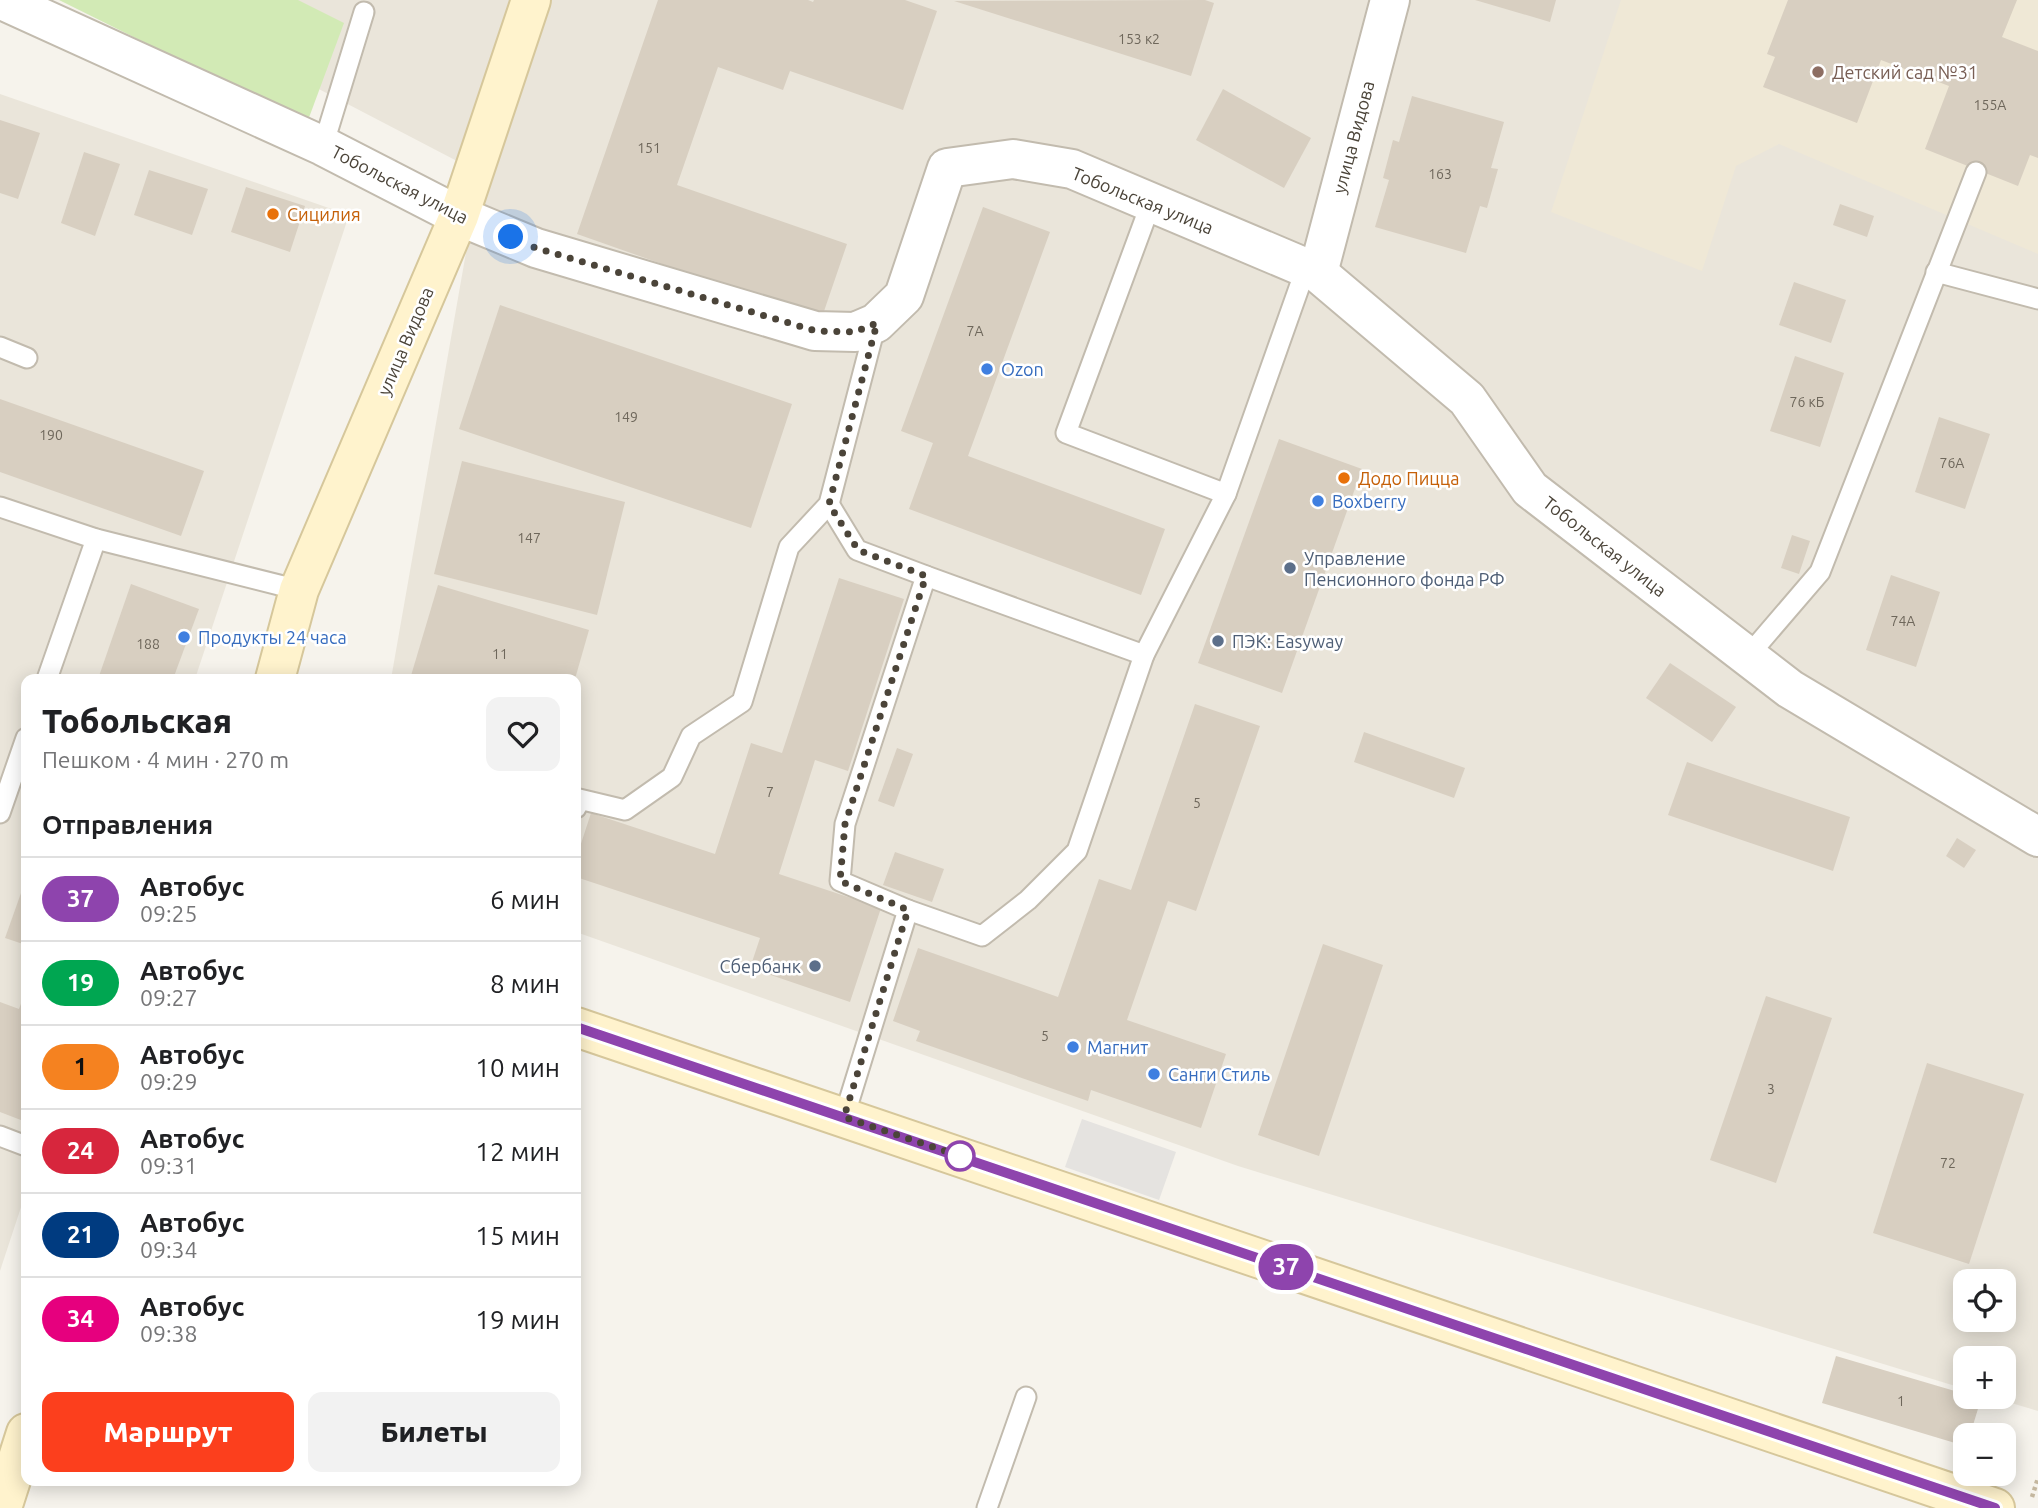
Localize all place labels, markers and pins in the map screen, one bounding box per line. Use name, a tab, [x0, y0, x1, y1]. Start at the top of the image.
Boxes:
place label: Детский сад №31	[1832, 62, 1978, 82]
marker: Детский сад №31	[1810, 64, 1826, 80]
place label: Сицилия	[287, 204, 361, 224]
marker: Сицилия	[265, 206, 281, 222]
place label: Ozon	[1001, 359, 1044, 379]
marker: Ozon	[979, 361, 995, 377]
place label: Додо Пицца	[1358, 468, 1460, 488]
marker: Додо Пицца	[1336, 470, 1352, 486]
place label: Boxberry	[1332, 491, 1406, 511]
marker: Boxberry	[1310, 493, 1326, 509]
place label: Управление Пенсионного фонда РФ	[1304, 548, 1505, 589]
marker: Управление Пенсионного фонда РФ	[1282, 560, 1298, 576]
place label: Продукты 24 часа	[198, 627, 347, 647]
marker: Продукты 24 часа	[176, 629, 192, 645]
place label: ПЭК: Easyway	[1232, 631, 1344, 651]
marker: ПЭК: Easyway	[1210, 633, 1226, 649]
place label: Сбербанк	[719, 956, 801, 976]
marker: Сбербанк	[807, 958, 823, 974]
place label: Магнит	[1087, 1037, 1148, 1057]
marker: Магнит	[1065, 1039, 1081, 1055]
place label: Санги Стиль	[1168, 1064, 1270, 1084]
marker: Санги Стиль	[1146, 1066, 1162, 1082]
unlabelled marker	[945, 1141, 975, 1171]

